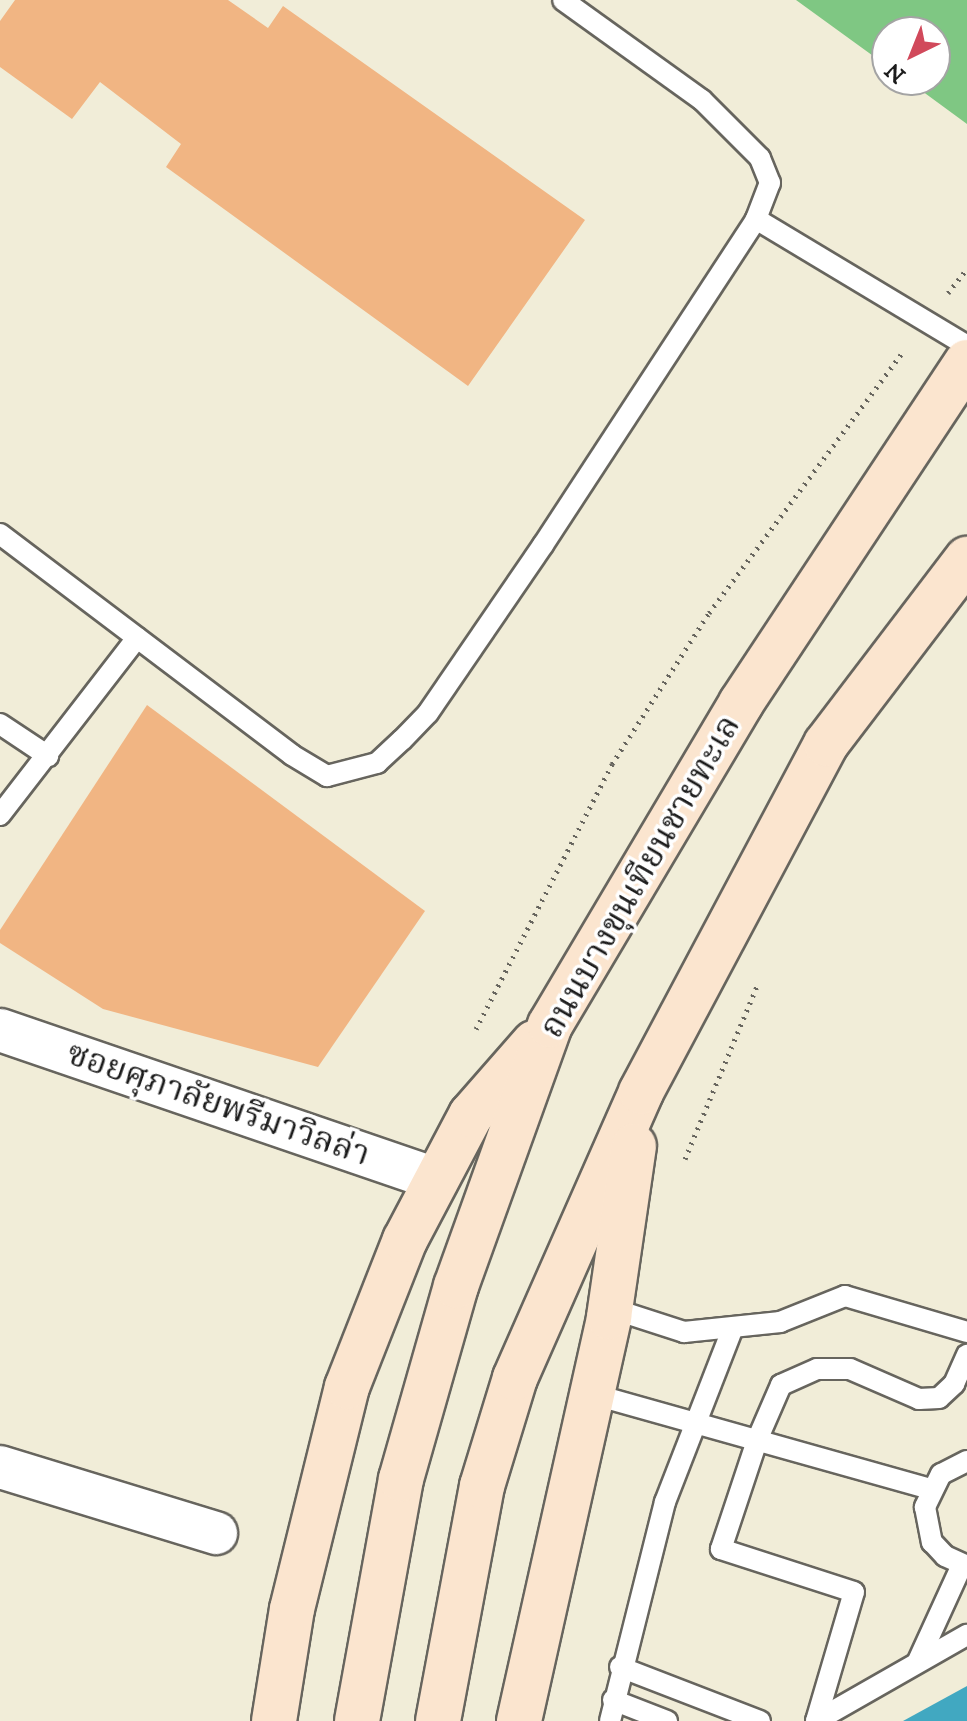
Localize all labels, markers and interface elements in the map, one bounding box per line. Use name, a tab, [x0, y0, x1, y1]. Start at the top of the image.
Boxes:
north arrow	[871, 16, 951, 96]
text: N	[880, 56, 911, 88]
street label: ถนนบางขุนเทียนชายทะเล	[532, 708, 750, 1046]
street label: ซอยศุภาลัยพรีมาวิลล่า	[61, 1034, 375, 1176]

